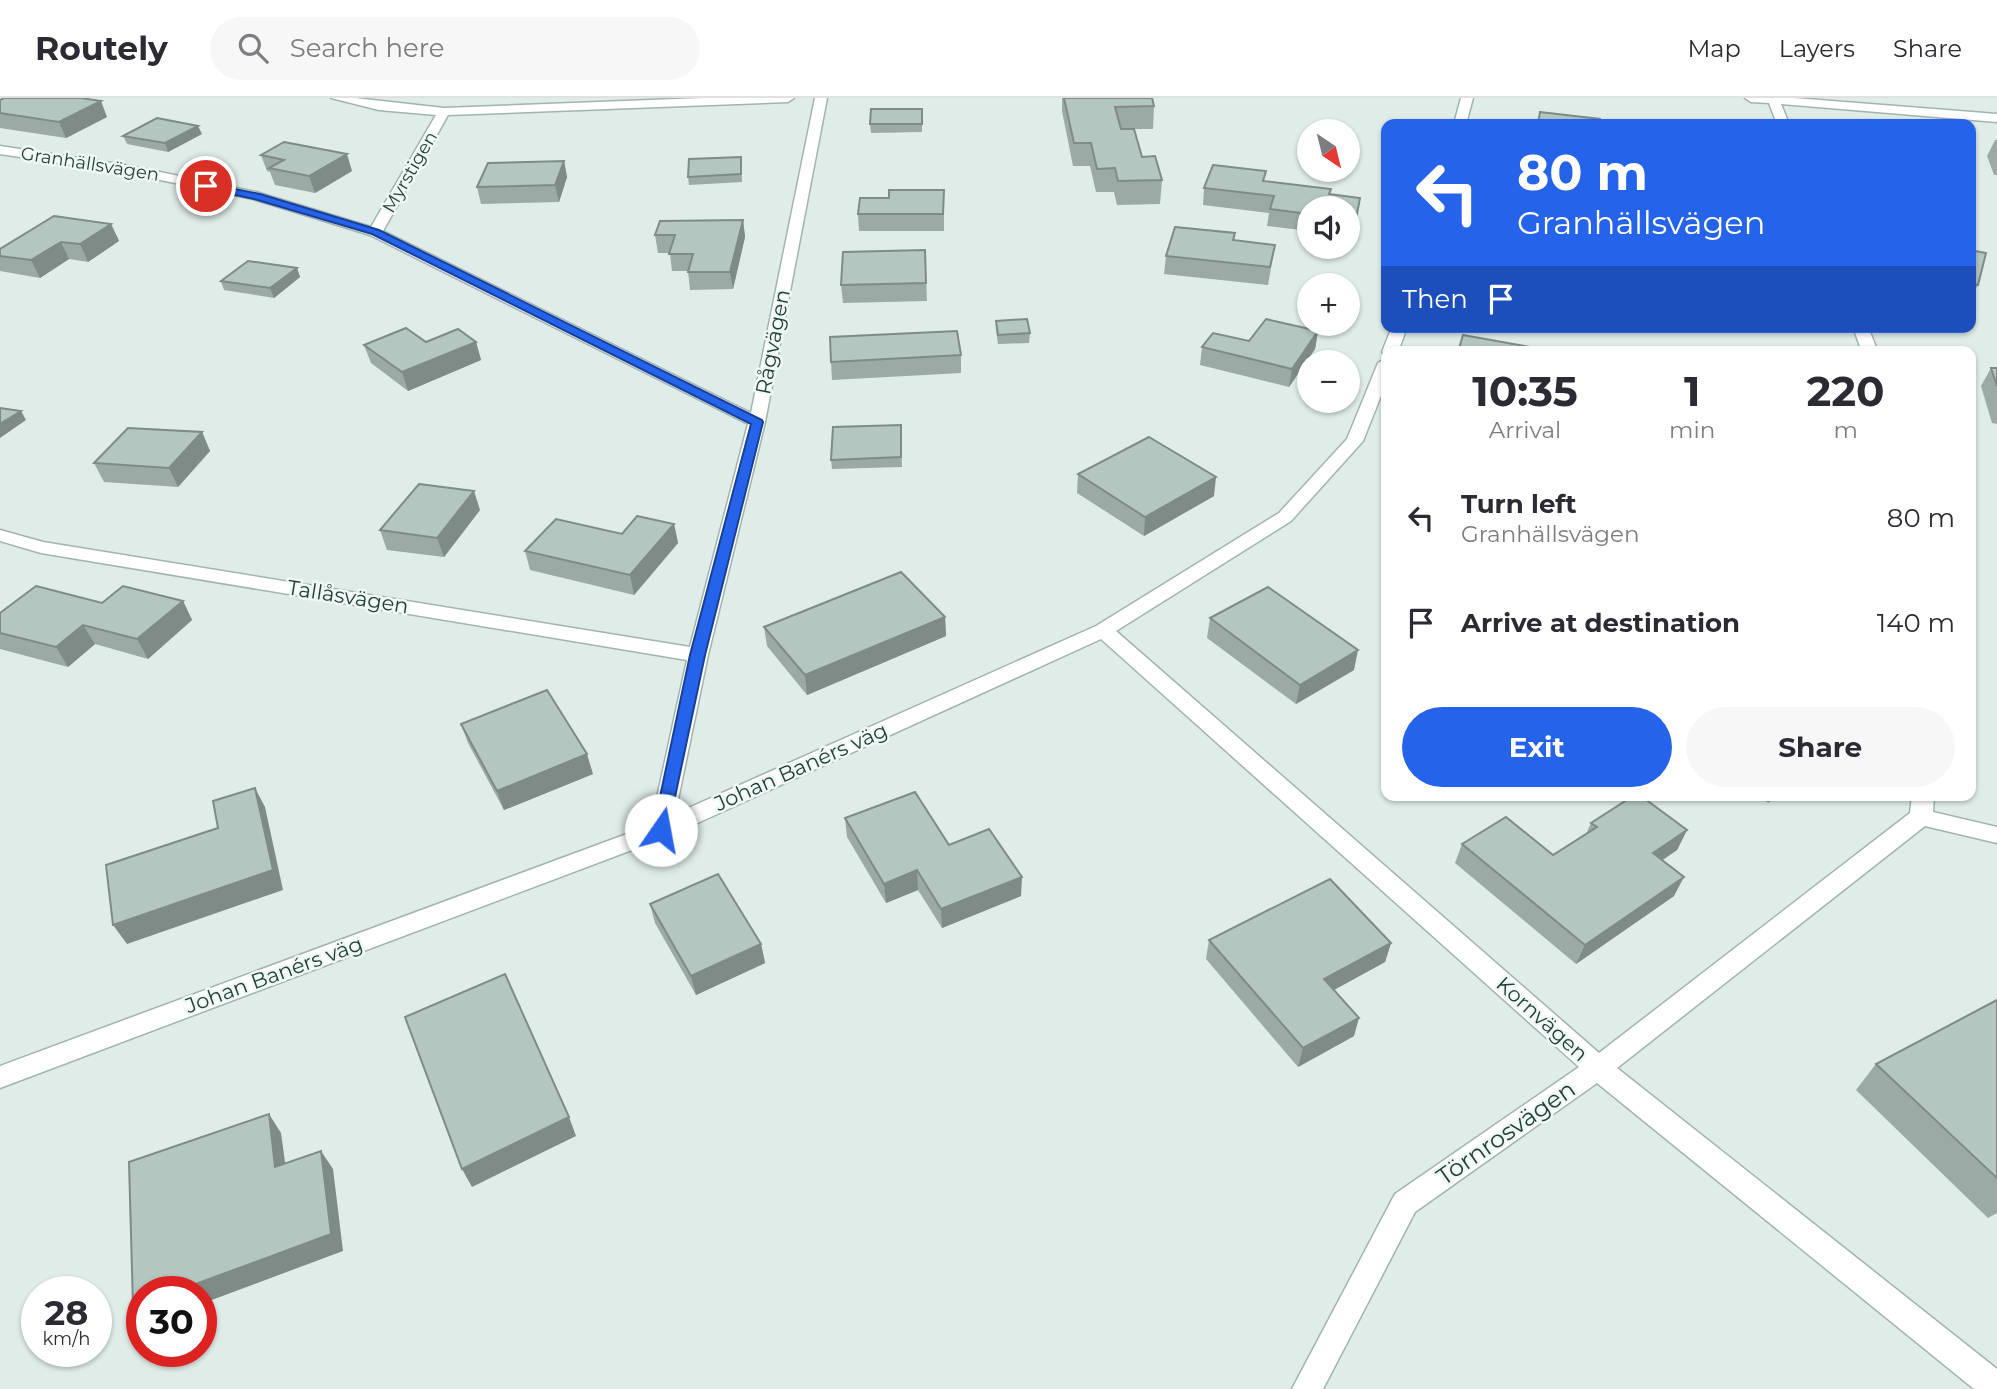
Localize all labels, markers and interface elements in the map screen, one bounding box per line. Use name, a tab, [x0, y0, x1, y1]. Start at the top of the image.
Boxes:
search box	[210, 17, 700, 80]
text: Routely	[35, 28, 168, 68]
icon: search	[234, 29, 272, 67]
text: Search here	[290, 32, 445, 64]
text: Map	[1687, 34, 1741, 63]
text: Layers	[1779, 34, 1855, 63]
text: Share	[1893, 34, 1962, 63]
north arrow	[1297, 119, 1360, 182]
map controls	[1297, 119, 1360, 413]
street label: Myrstigen	[378, 127, 442, 217]
street label: Granhällsvägen	[19, 142, 161, 186]
text: 80 m	[1517, 143, 1648, 202]
icon: left	[1402, 147, 1493, 238]
pin	[176, 156, 236, 216]
icon: arrive	[187, 167, 225, 205]
button: sound	[1297, 196, 1360, 259]
text: Granhällsvägen	[1517, 203, 1765, 242]
button: +	[1297, 273, 1360, 336]
icon: arrive	[1482, 280, 1520, 318]
text: Then	[1402, 283, 1468, 315]
street label: Rågvägen	[750, 287, 795, 397]
button: −	[1297, 350, 1360, 413]
text: 10:35	[1472, 365, 1578, 417]
text: 1	[1684, 365, 1700, 417]
text: 220	[1807, 365, 1885, 417]
text: Arrival	[1489, 416, 1561, 444]
text: min	[1669, 416, 1715, 444]
text: m	[1833, 416, 1858, 444]
text: Turn left	[1461, 488, 1577, 520]
icon: left	[1402, 499, 1440, 537]
text: 80 m	[1887, 502, 1955, 534]
text: Granhällsvägen	[1461, 520, 1639, 548]
street label: Tallåsvägen	[286, 575, 410, 618]
icon: arrive	[1402, 604, 1440, 642]
text: Arrive at destination	[1461, 607, 1740, 639]
text: 140 m	[1877, 607, 1955, 639]
button: Exit	[1402, 707, 1672, 787]
button: Share	[1686, 707, 1955, 787]
street label: Johan Banérs väg	[709, 717, 891, 816]
position arrow	[624, 793, 698, 867]
street label: Johan Banérs väg	[181, 931, 366, 1019]
street label: Kornvägen	[1491, 971, 1593, 1066]
street label: Törnrosvägen	[1431, 1074, 1581, 1191]
speed limit sign: 30	[126, 1276, 217, 1367]
text: 28	[45, 1291, 88, 1334]
text: km/h	[42, 1328, 91, 1350]

